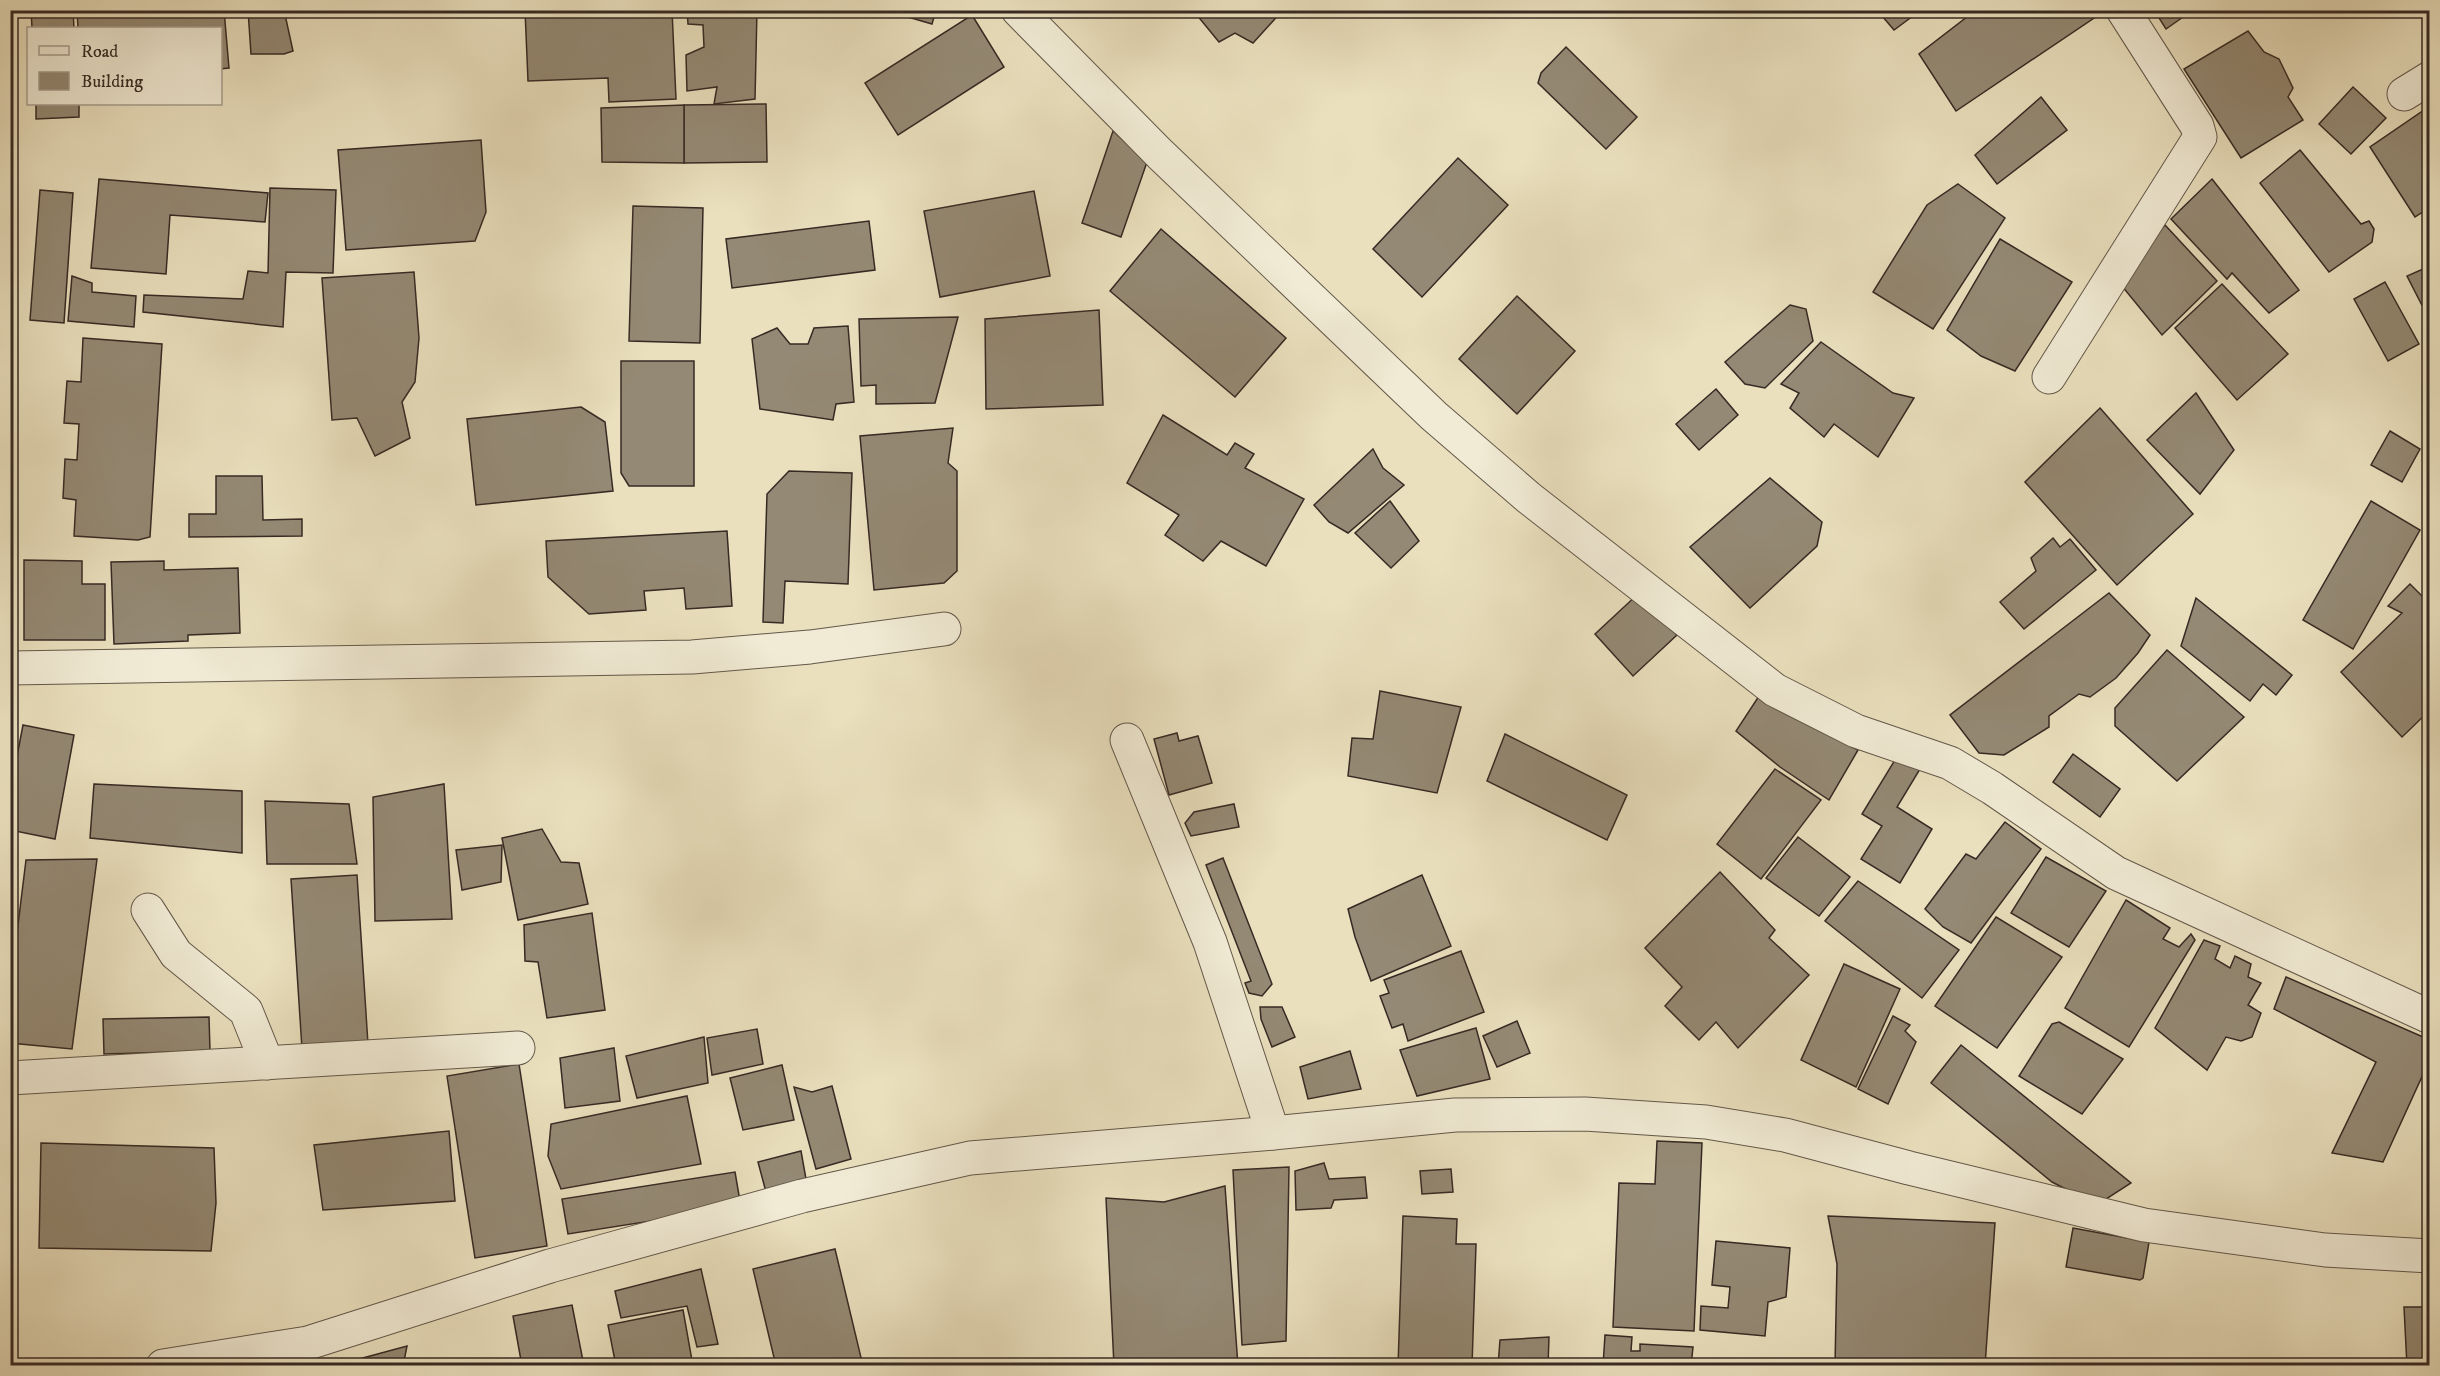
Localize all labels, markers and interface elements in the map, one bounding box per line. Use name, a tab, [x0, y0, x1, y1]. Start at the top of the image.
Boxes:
legend	[27, 27, 222, 105]
text: Road	[81, 41, 118, 63]
text: Building	[81, 71, 143, 93]

